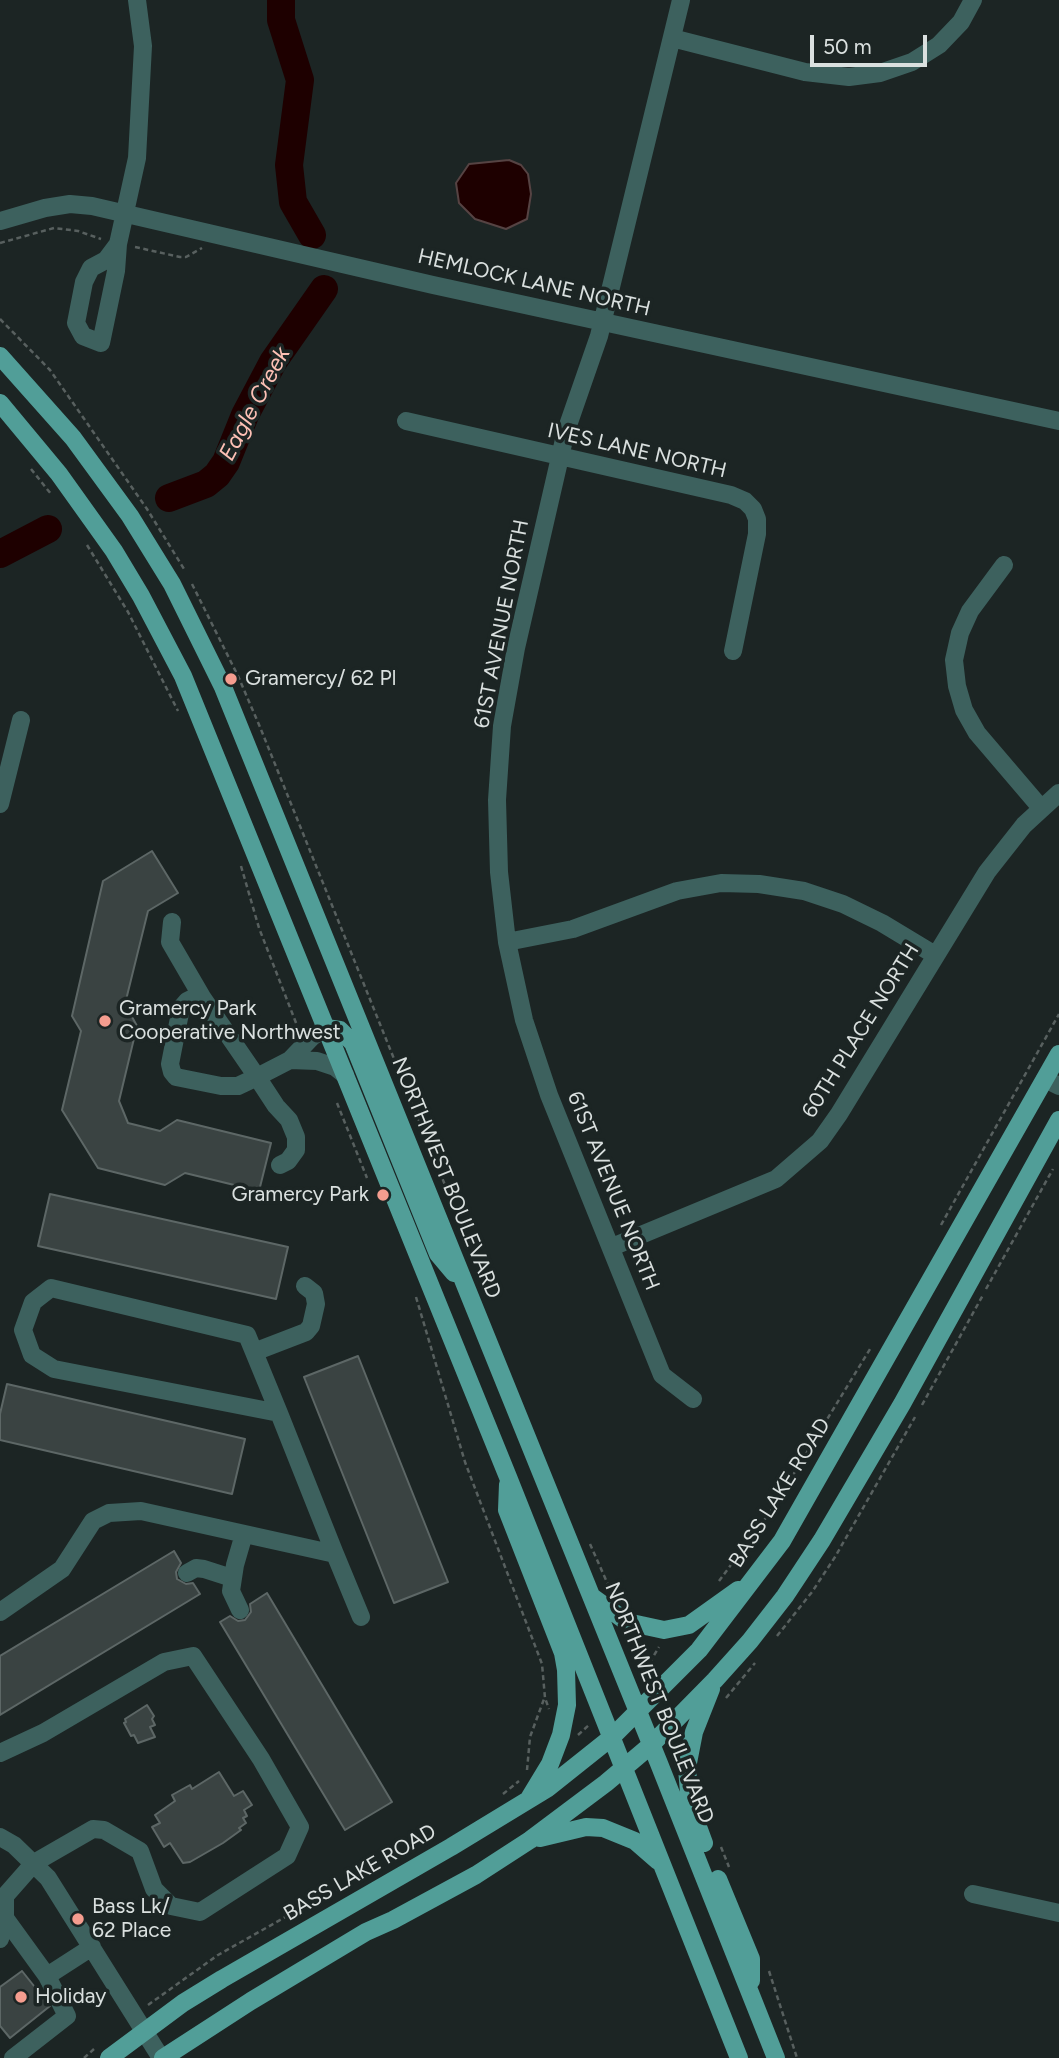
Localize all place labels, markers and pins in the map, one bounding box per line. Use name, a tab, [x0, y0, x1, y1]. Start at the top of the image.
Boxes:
place label: Gramercy/ 62 Pl	[245, 666, 396, 692]
marker: Gramercy/ 62 Pl	[223, 671, 239, 687]
place label: Gramercy Park Cooperative Northwest	[119, 996, 341, 1046]
marker: Gramercy Park Cooperative Northwest	[97, 1013, 113, 1029]
place label: Gramercy Park	[232, 1182, 369, 1208]
marker: Gramercy Park	[375, 1187, 391, 1203]
place label: Bass Lk/ 62 Place	[92, 1894, 171, 1944]
marker: Bass Lk/ 62 Place	[70, 1911, 86, 1927]
place label: Holiday	[35, 1984, 106, 2010]
marker: Holiday	[13, 1989, 29, 2005]

